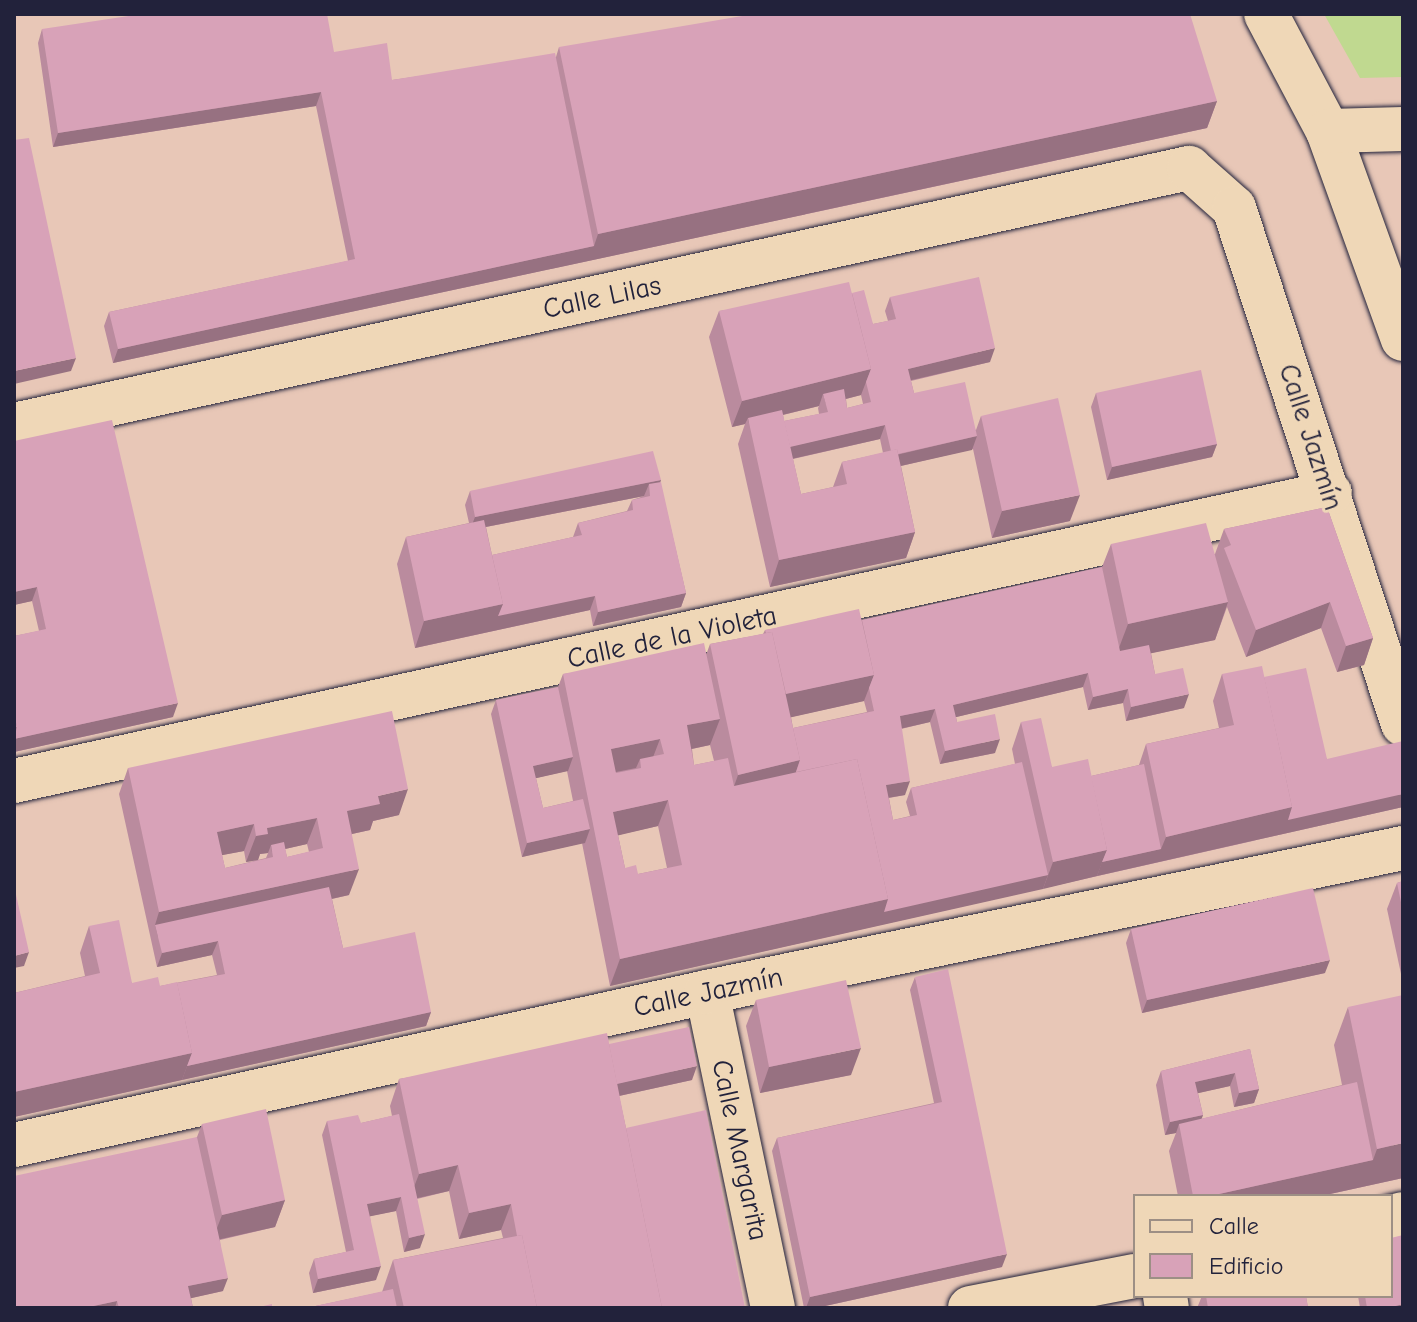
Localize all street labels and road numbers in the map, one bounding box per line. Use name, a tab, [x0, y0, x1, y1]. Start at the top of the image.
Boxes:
street label: Calle Lilas	[540, 268, 664, 326]
street label: Calle Jazmín	[1272, 360, 1350, 514]
street label: Calle de la Violeta	[564, 598, 780, 676]
street label: Calle Jazmín	[630, 960, 786, 1024]
street label: Calle Margarita	[704, 1057, 776, 1243]

